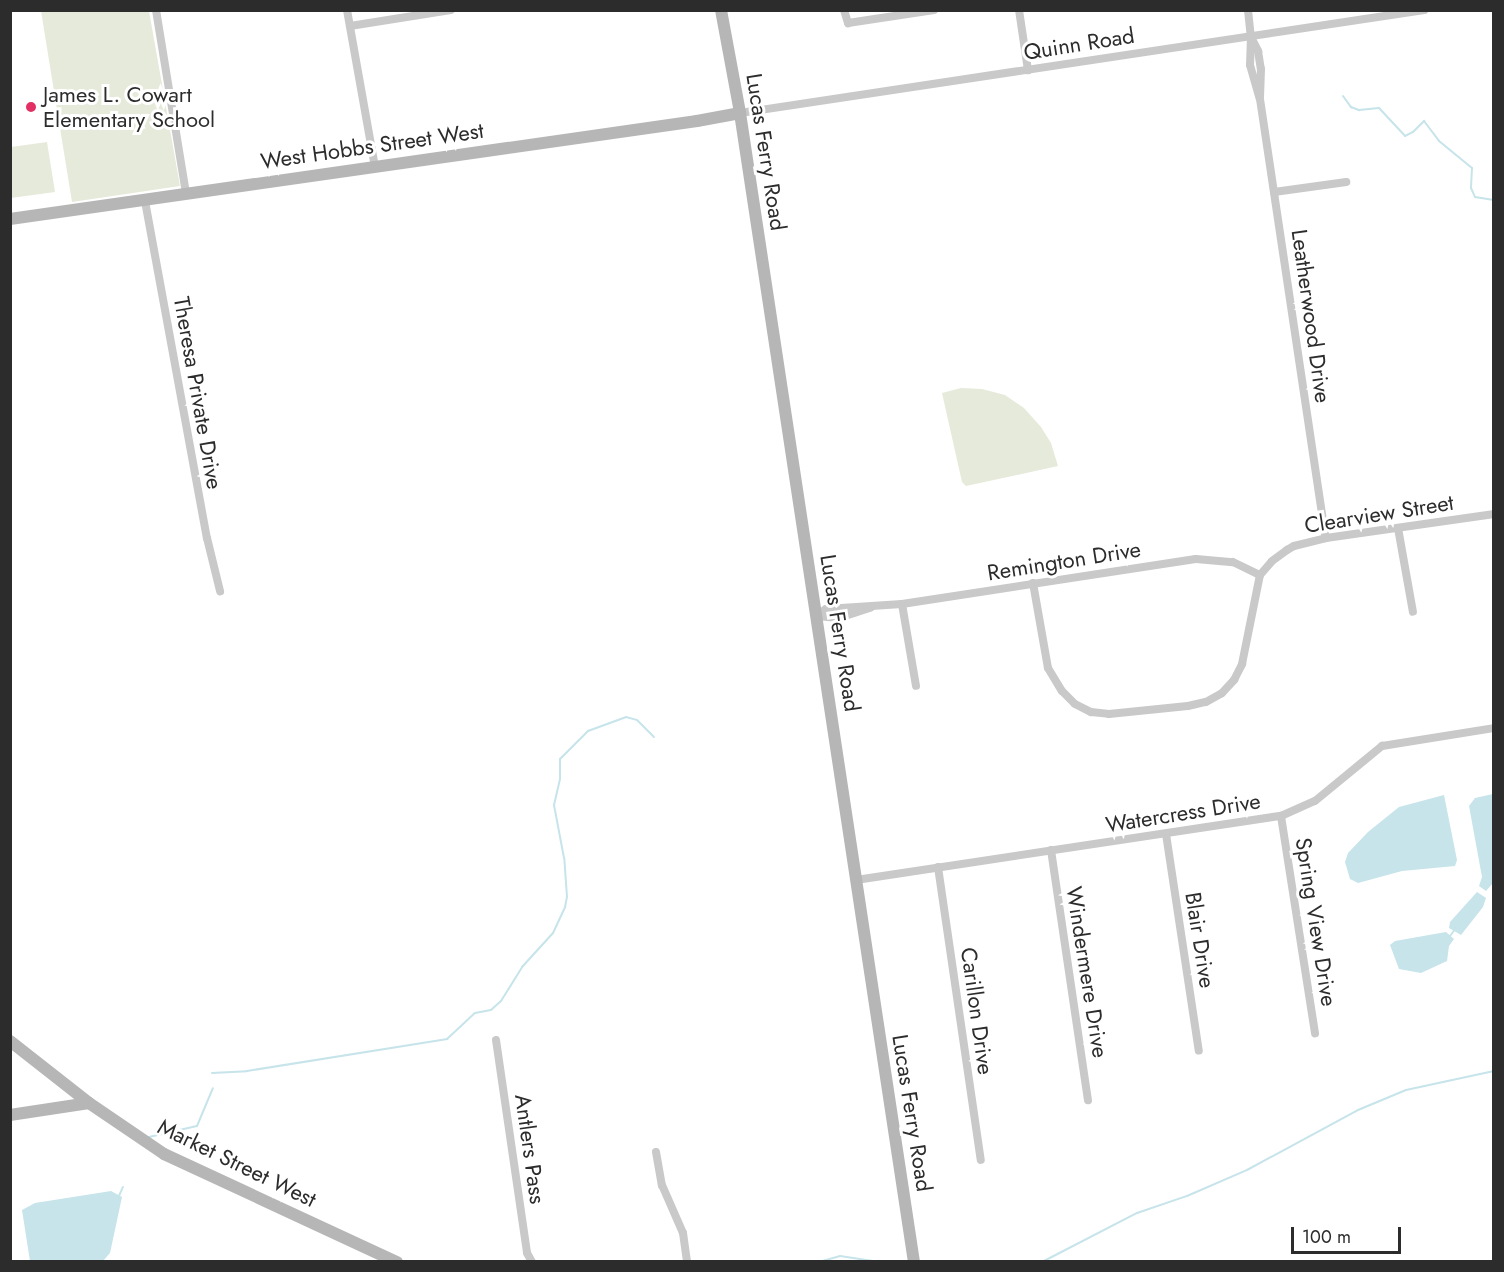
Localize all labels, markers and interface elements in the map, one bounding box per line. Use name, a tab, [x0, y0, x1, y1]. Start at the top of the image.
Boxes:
street label: Quinn Road	[1022, 22, 1136, 66]
street label: Lucas Ferry Road	[741, 72, 791, 232]
place label: James L. Cowart Elementary School	[43, 81, 215, 132]
marker: James L. Cowart Elementary School	[24, 100, 38, 114]
street label: West Hobbs Street West	[259, 117, 485, 175]
street label: Leatherwood Drive	[1286, 228, 1336, 404]
street label: Theresa Private Drive	[168, 295, 228, 491]
street label: Clearview Street	[1303, 489, 1455, 539]
street label: Remington Drive	[985, 536, 1143, 586]
street label: Lucas Ferry Road	[815, 553, 865, 713]
street label: Watercress Drive	[1104, 788, 1262, 838]
street label: Spring View Drive	[1290, 836, 1342, 1008]
street label: Windermere Drive	[1060, 884, 1114, 1060]
street label: Blair Drive	[1179, 890, 1221, 990]
street label: Carillon Drive	[955, 946, 999, 1076]
street label: Lucas Ferry Road	[887, 1033, 937, 1193]
street label: Antlers Pass	[509, 1092, 551, 1206]
street label: Market Street West	[153, 1113, 321, 1213]
scale bar	[1294, 1215, 1404, 1253]
text: 100 m	[1302, 1224, 1351, 1250]

